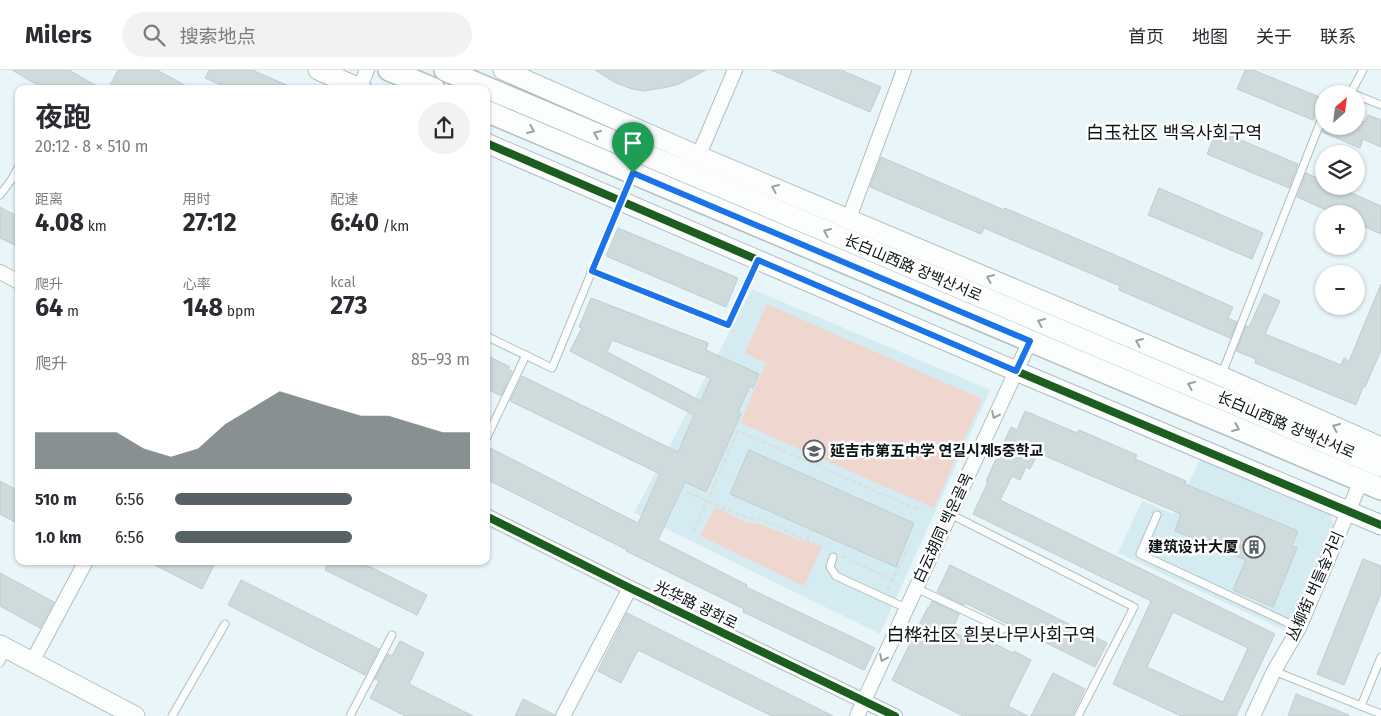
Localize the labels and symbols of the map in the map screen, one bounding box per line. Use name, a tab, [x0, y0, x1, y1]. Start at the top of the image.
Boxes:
north arrow	[1315, 85, 1365, 135]
pin	[612, 122, 654, 173]
district label: 白玉社区 백옥사회구역	[1086, 122, 1262, 144]
one-way arrow	[526, 124, 535, 134]
one-way arrow	[593, 130, 602, 141]
one-way arrow	[771, 183, 780, 194]
one-way arrow	[823, 227, 832, 238]
street label: 长白山西路 장백산서로	[841, 231, 985, 305]
one-way arrow	[986, 274, 995, 285]
one-way arrow	[1037, 318, 1046, 328]
one-way arrow	[1135, 337, 1144, 348]
one-way arrow	[1187, 381, 1196, 392]
street label: 长白山西路 장백산서로	[1214, 388, 1358, 462]
one-way arrow	[991, 410, 1002, 419]
one-way arrow	[1231, 421, 1240, 432]
one-way arrow	[1332, 423, 1341, 434]
school or university icon: 延吉市第五中学 연길시제5중학교	[802, 439, 826, 463]
place label: 延吉市第五中学 연길시제5중학교	[830, 442, 1043, 460]
street label: 白云胡同 백운골목	[910, 470, 976, 586]
street label: 丛柳街 버들숲거리	[1283, 528, 1347, 644]
building icon: 建筑设计大厦	[1242, 535, 1266, 559]
place label: 建筑设计大厦	[1148, 538, 1238, 556]
street label: 光华路 광화로	[651, 577, 741, 633]
district label: 白桦社区 흰봇나무사회구역	[886, 624, 1096, 646]
one-way arrow	[879, 653, 890, 662]

